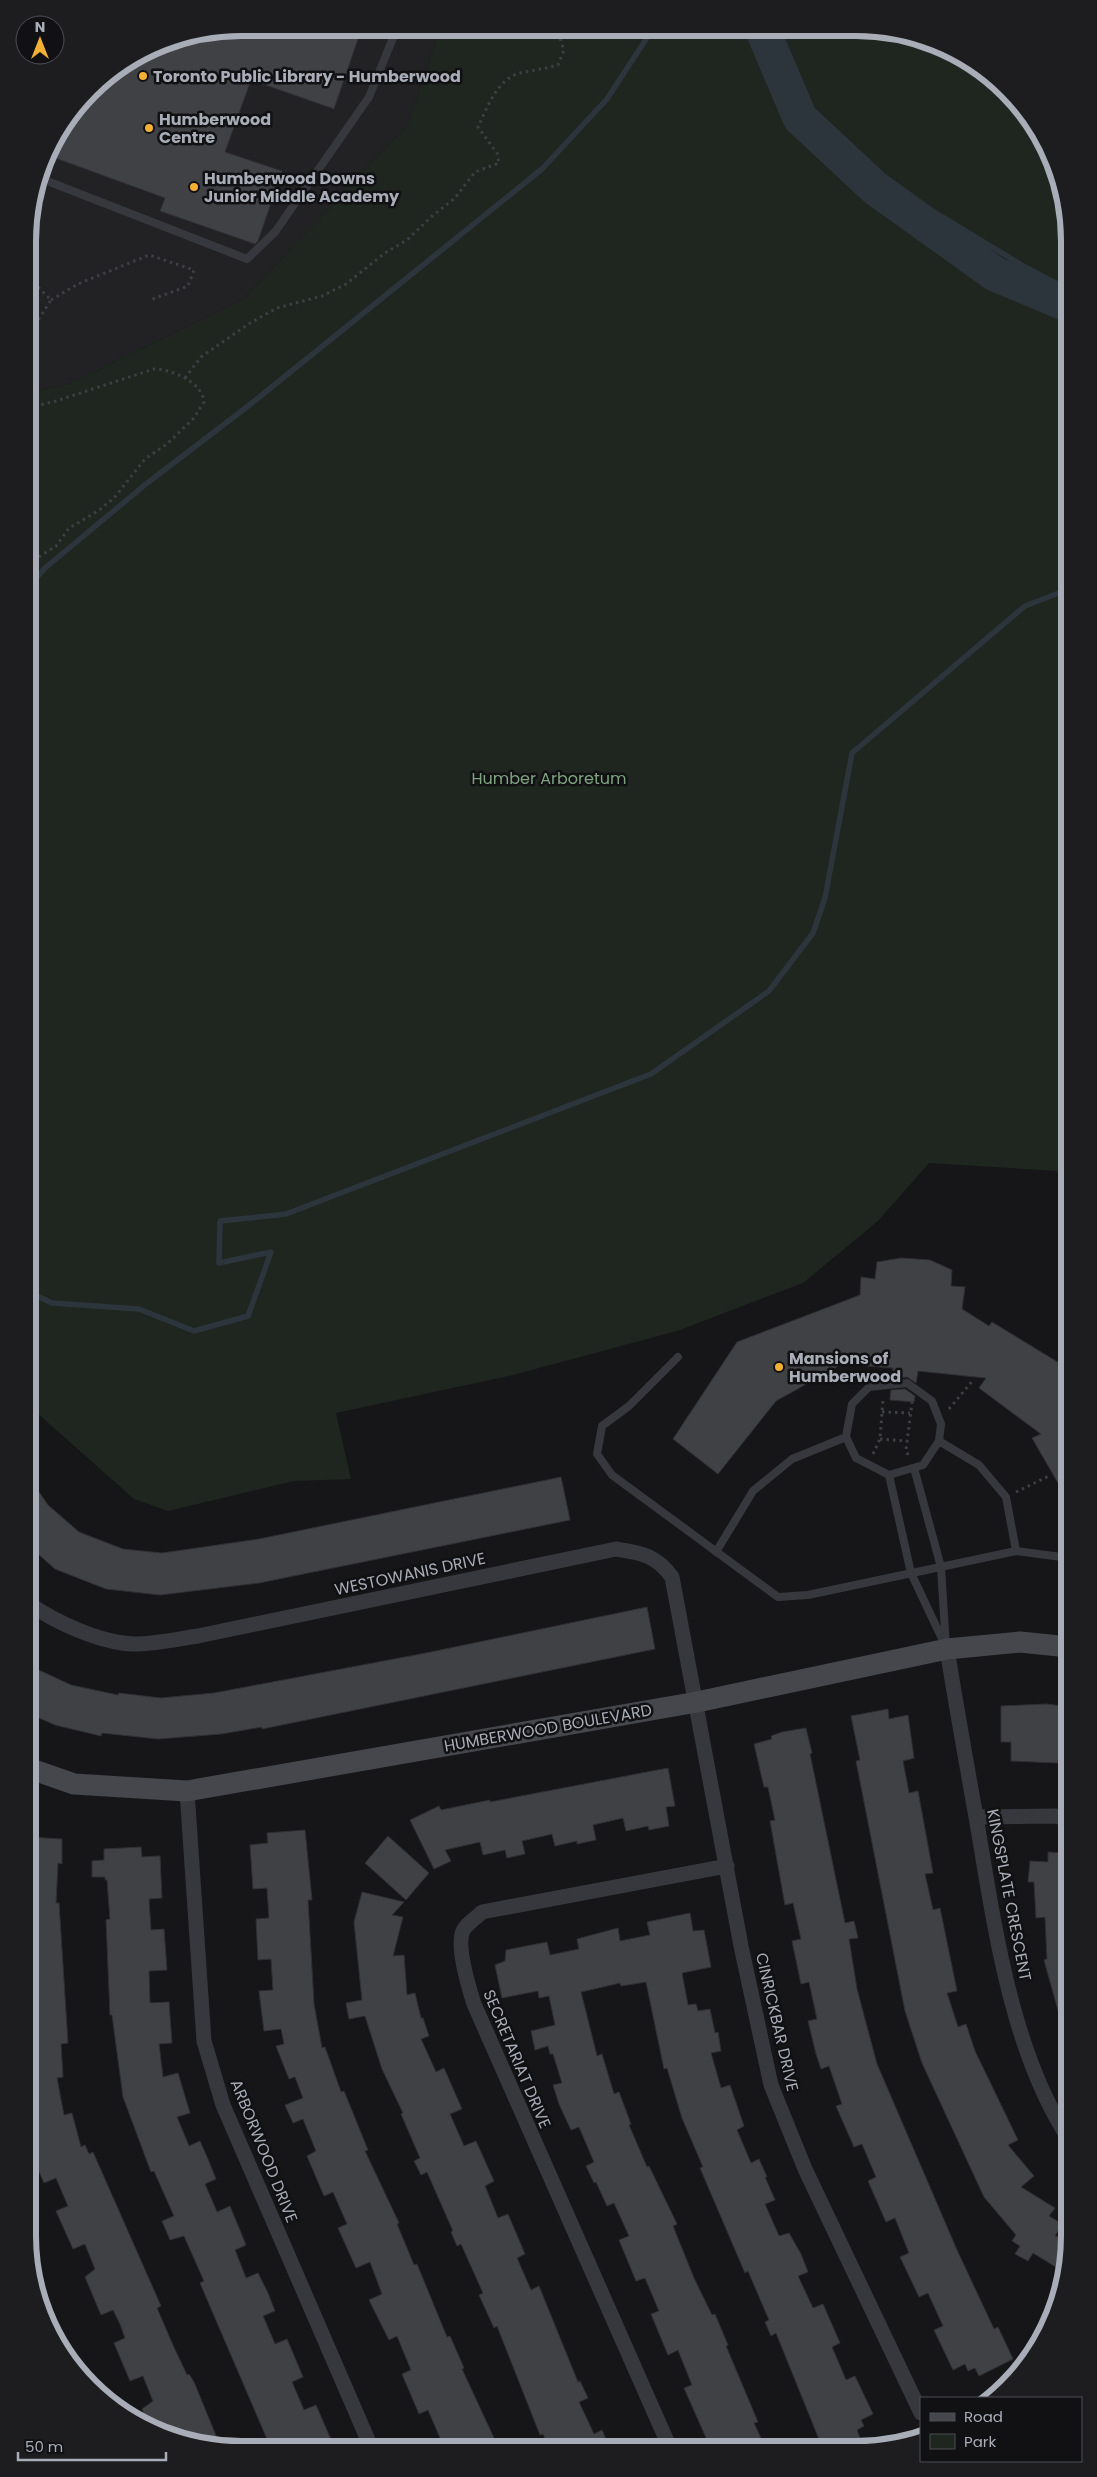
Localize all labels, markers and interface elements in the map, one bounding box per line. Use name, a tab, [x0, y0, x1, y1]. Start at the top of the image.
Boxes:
north arrow	[15, 15, 65, 65]
text: N	[35, 17, 45, 37]
place label: Toronto Public Library - Humberwood	[153, 65, 461, 88]
marker: Toronto Public Library - Humberwood	[137, 70, 149, 82]
place label: Humberwood Centre	[159, 108, 271, 149]
marker: Humberwood Centre	[143, 122, 155, 134]
place label: Humberwood Downs Junior Middle Academy	[204, 167, 400, 208]
marker: Humberwood Downs Junior Middle Academy	[188, 181, 200, 193]
park label: Humber Arboretum	[471, 767, 627, 790]
place label: Mansions of Humberwood	[789, 1347, 901, 1388]
marker: Mansions of Humberwood	[773, 1361, 785, 1373]
street label: WESTOWANIS DRIVE	[332, 1547, 488, 1601]
street label: HUMBERWOOD BOULEVARD	[442, 1698, 654, 1758]
street label: KINGSPLATE CRESCENT	[981, 1807, 1037, 1983]
street label: CINRICKBAR DRIVE	[750, 1950, 804, 2094]
street label: SECRETARIAT DRIVE	[477, 1986, 557, 2132]
street label: ARBORWOOD DRIVE	[225, 2076, 303, 2226]
legend	[920, 2397, 1082, 2462]
text: Road	[964, 2406, 1003, 2427]
scale bar	[18, 2430, 165, 2462]
text: Park	[964, 2431, 996, 2452]
text: 50 m	[25, 2436, 63, 2457]

